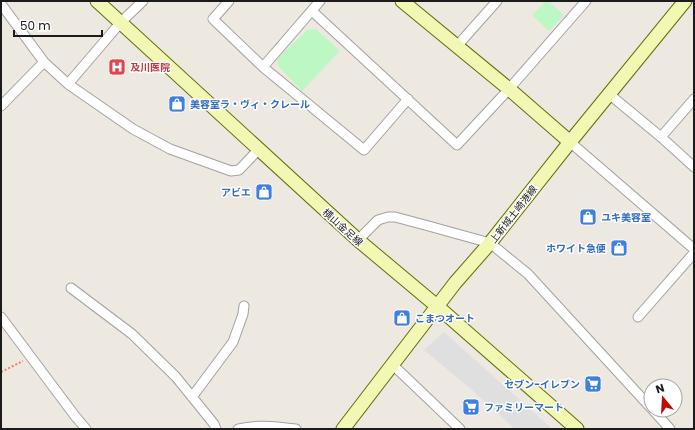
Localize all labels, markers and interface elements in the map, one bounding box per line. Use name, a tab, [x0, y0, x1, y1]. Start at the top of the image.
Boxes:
scale bar	[14, 12, 102, 38]
text: 50 m	[20, 17, 51, 34]
hospital icon: 及川医院	[107, 57, 127, 77]
place label: 及川医院	[130, 60, 170, 75]
shop icon: 美容室ラ・ヴィ・クレール	[167, 94, 187, 114]
place label: 美容室ラ・ヴィ・クレール	[190, 97, 310, 112]
shop icon: アビエ	[254, 182, 274, 202]
street label: 上新城土崎港線	[486, 182, 541, 247]
place label: アビエ	[221, 185, 251, 200]
street label: 横山金足線	[319, 205, 366, 250]
shop icon: ユキ美容室	[578, 207, 598, 227]
place label: ユキ美容室	[601, 210, 651, 225]
shop icon: ホワイト急便	[609, 238, 629, 258]
place label: ホワイト急便	[546, 241, 606, 256]
shop icon: こまつオート	[392, 308, 412, 328]
place label: こまつオート	[415, 311, 475, 326]
supermarket icon: セブン-イレブン	[583, 374, 603, 394]
place label: セブン-イレブン	[504, 377, 580, 392]
north arrow	[643, 378, 683, 418]
text: N	[653, 380, 666, 397]
supermarket icon: ファミリーマート	[461, 397, 481, 417]
place label: ファミリーマート	[484, 400, 564, 415]

